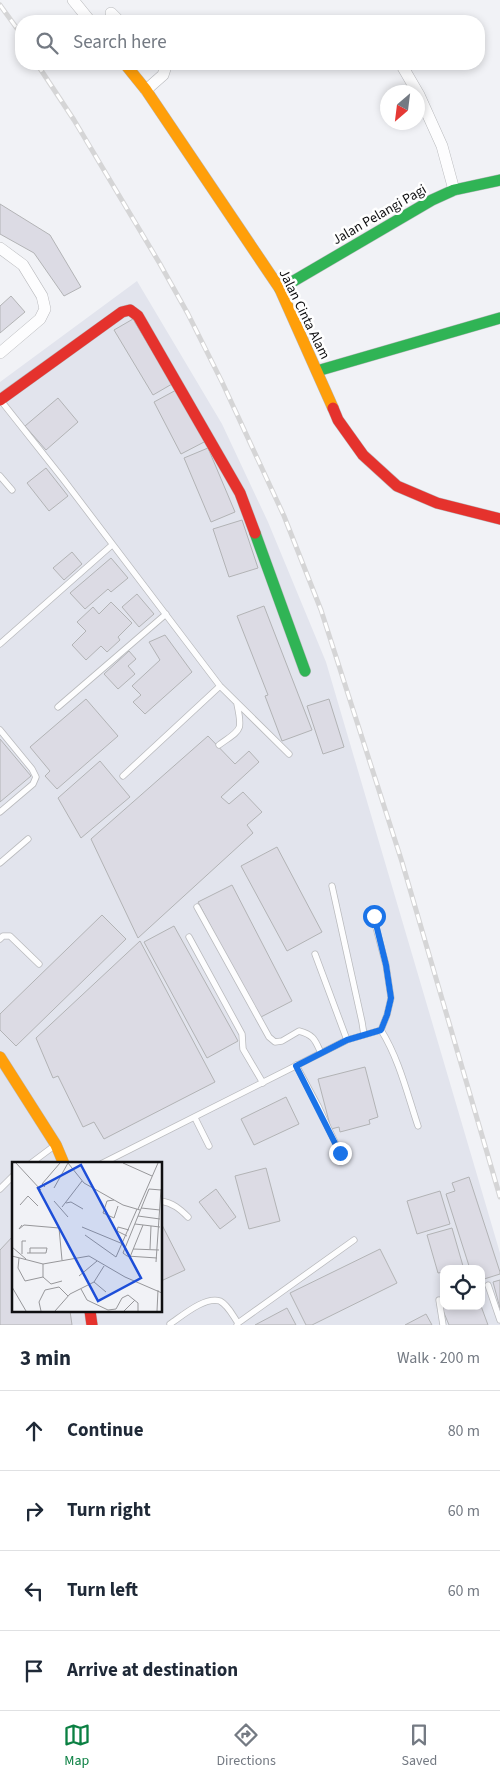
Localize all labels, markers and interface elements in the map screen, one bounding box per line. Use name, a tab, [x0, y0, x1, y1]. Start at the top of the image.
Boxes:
search box	[15, 15, 485, 70]
icon: search	[33, 29, 61, 57]
text: Search here	[73, 29, 167, 56]
north arrow	[380, 85, 425, 130]
street label: Jalan Pelangi Pagi	[329, 180, 430, 250]
street label: Jalan Cinta Alam	[274, 266, 335, 363]
route start	[363, 905, 386, 928]
route end	[329, 1142, 352, 1165]
inset map	[12, 1162, 162, 1312]
map controls	[440, 1265, 485, 1310]
button: locate	[440, 1265, 485, 1310]
text: 3 min	[20, 1343, 71, 1373]
text: Walk · 200 m	[397, 1347, 480, 1369]
icon: ahead	[20, 1417, 48, 1445]
text: Continue	[67, 1417, 144, 1444]
text: 80 m	[448, 1420, 480, 1442]
icon: right	[20, 1497, 48, 1525]
text: Turn right	[67, 1497, 151, 1524]
text: 60 m	[448, 1500, 480, 1522]
icon: left	[20, 1577, 48, 1605]
text: Turn left	[67, 1577, 138, 1604]
text: 60 m	[448, 1580, 480, 1602]
icon: arrive	[20, 1657, 48, 1685]
text: Arrive at destination	[67, 1657, 238, 1684]
tab: Map	[63, 1721, 91, 1771]
tab: Directions	[217, 1721, 276, 1771]
tab: Saved	[401, 1721, 437, 1771]

